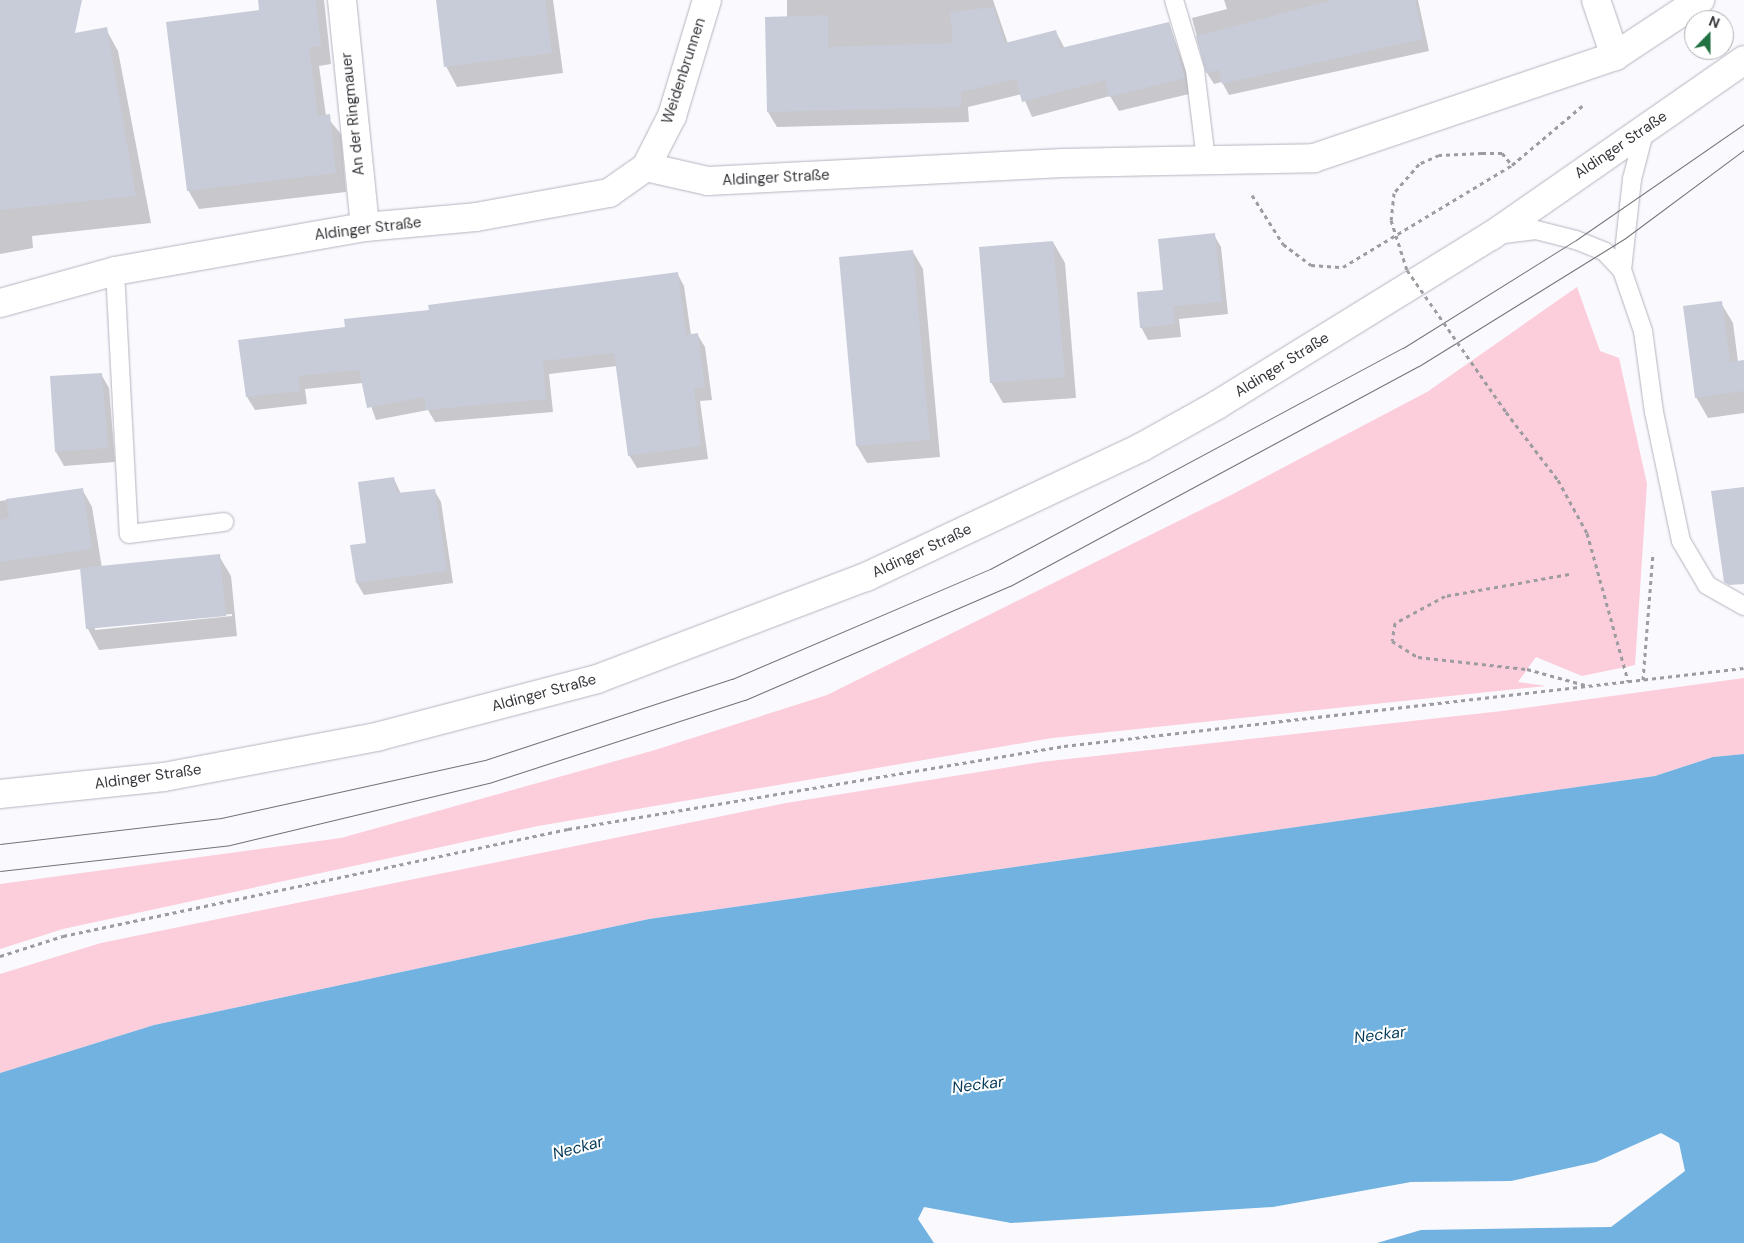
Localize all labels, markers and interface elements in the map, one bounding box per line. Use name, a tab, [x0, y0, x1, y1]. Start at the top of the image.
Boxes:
north arrow	[1684, 10, 1734, 60]
text: N	[1706, 12, 1722, 32]
street label: Weidenbrunnen	[658, 16, 710, 126]
street label: An der Ringmauer	[338, 52, 368, 176]
street label: Aldinger Straße	[1571, 107, 1671, 183]
street label: Aldinger Straße	[722, 166, 830, 190]
street label: Aldinger Straße	[314, 214, 422, 244]
street label: Aldinger Straße	[1232, 329, 1332, 401]
street label: Aldinger Straße	[869, 520, 975, 582]
street label: Aldinger Straße	[490, 670, 598, 716]
street label: Aldinger Straße	[93, 761, 203, 793]
water label: Neckar	[1353, 1022, 1407, 1048]
water label: Neckar	[951, 1072, 1005, 1098]
water label: Neckar	[550, 1132, 606, 1164]

